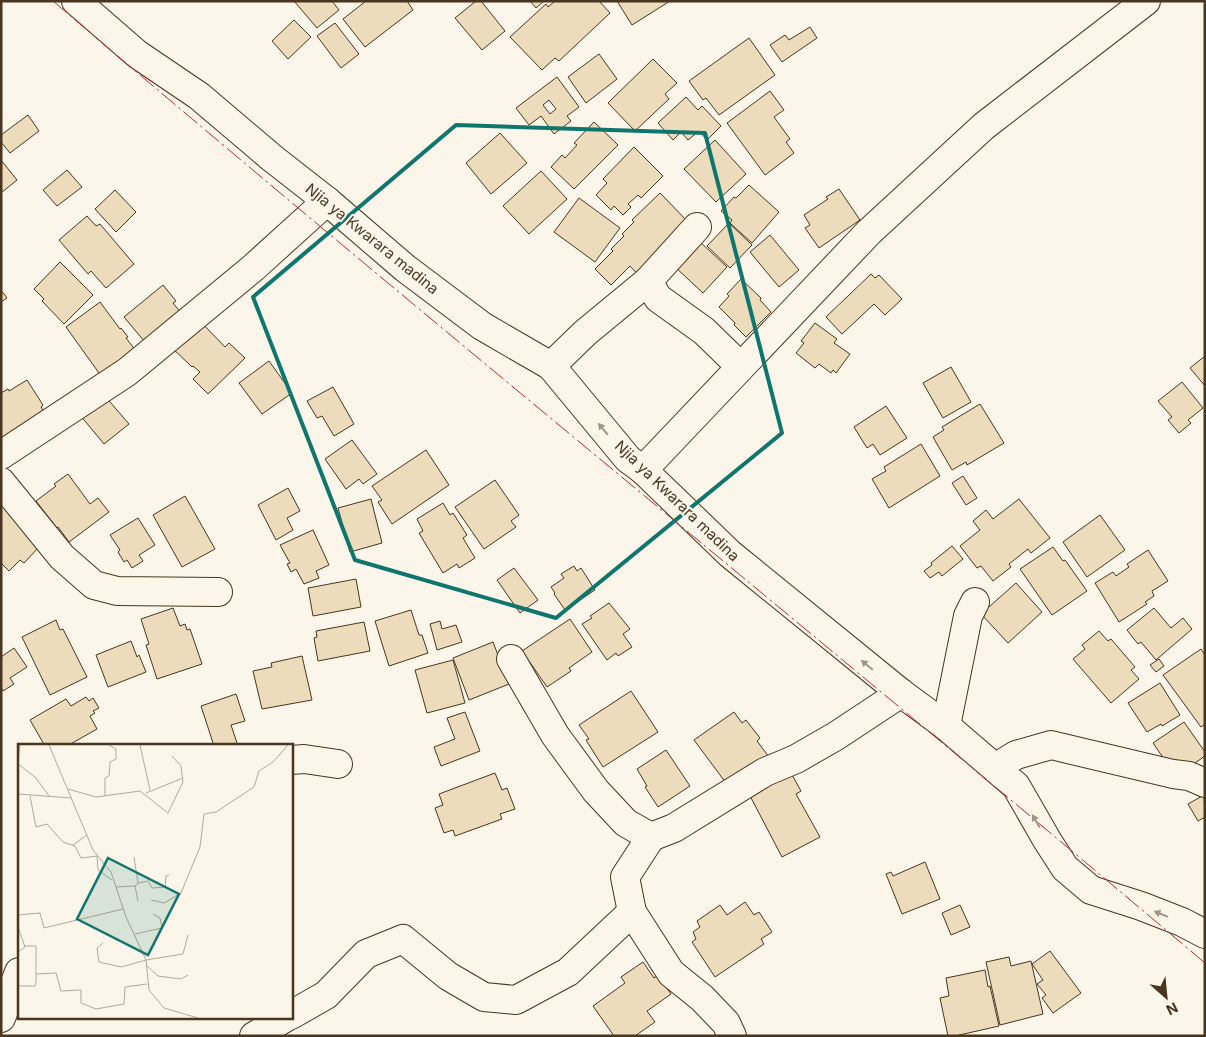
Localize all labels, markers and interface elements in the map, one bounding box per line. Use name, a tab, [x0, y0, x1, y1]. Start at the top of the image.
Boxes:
street label: Njia ya Kwarara madina	[302, 179, 443, 298]
one-way arrow	[598, 422, 609, 435]
street label: Njia ya Kwarara madina	[611, 436, 744, 565]
one-way arrow	[861, 659, 874, 670]
inset map	[18, 744, 292, 1020]
one-way arrow	[1032, 814, 1040, 829]
one-way arrow	[1154, 909, 1168, 917]
north arrow	[1141, 972, 1191, 1022]
text: N	[1164, 999, 1181, 1019]

